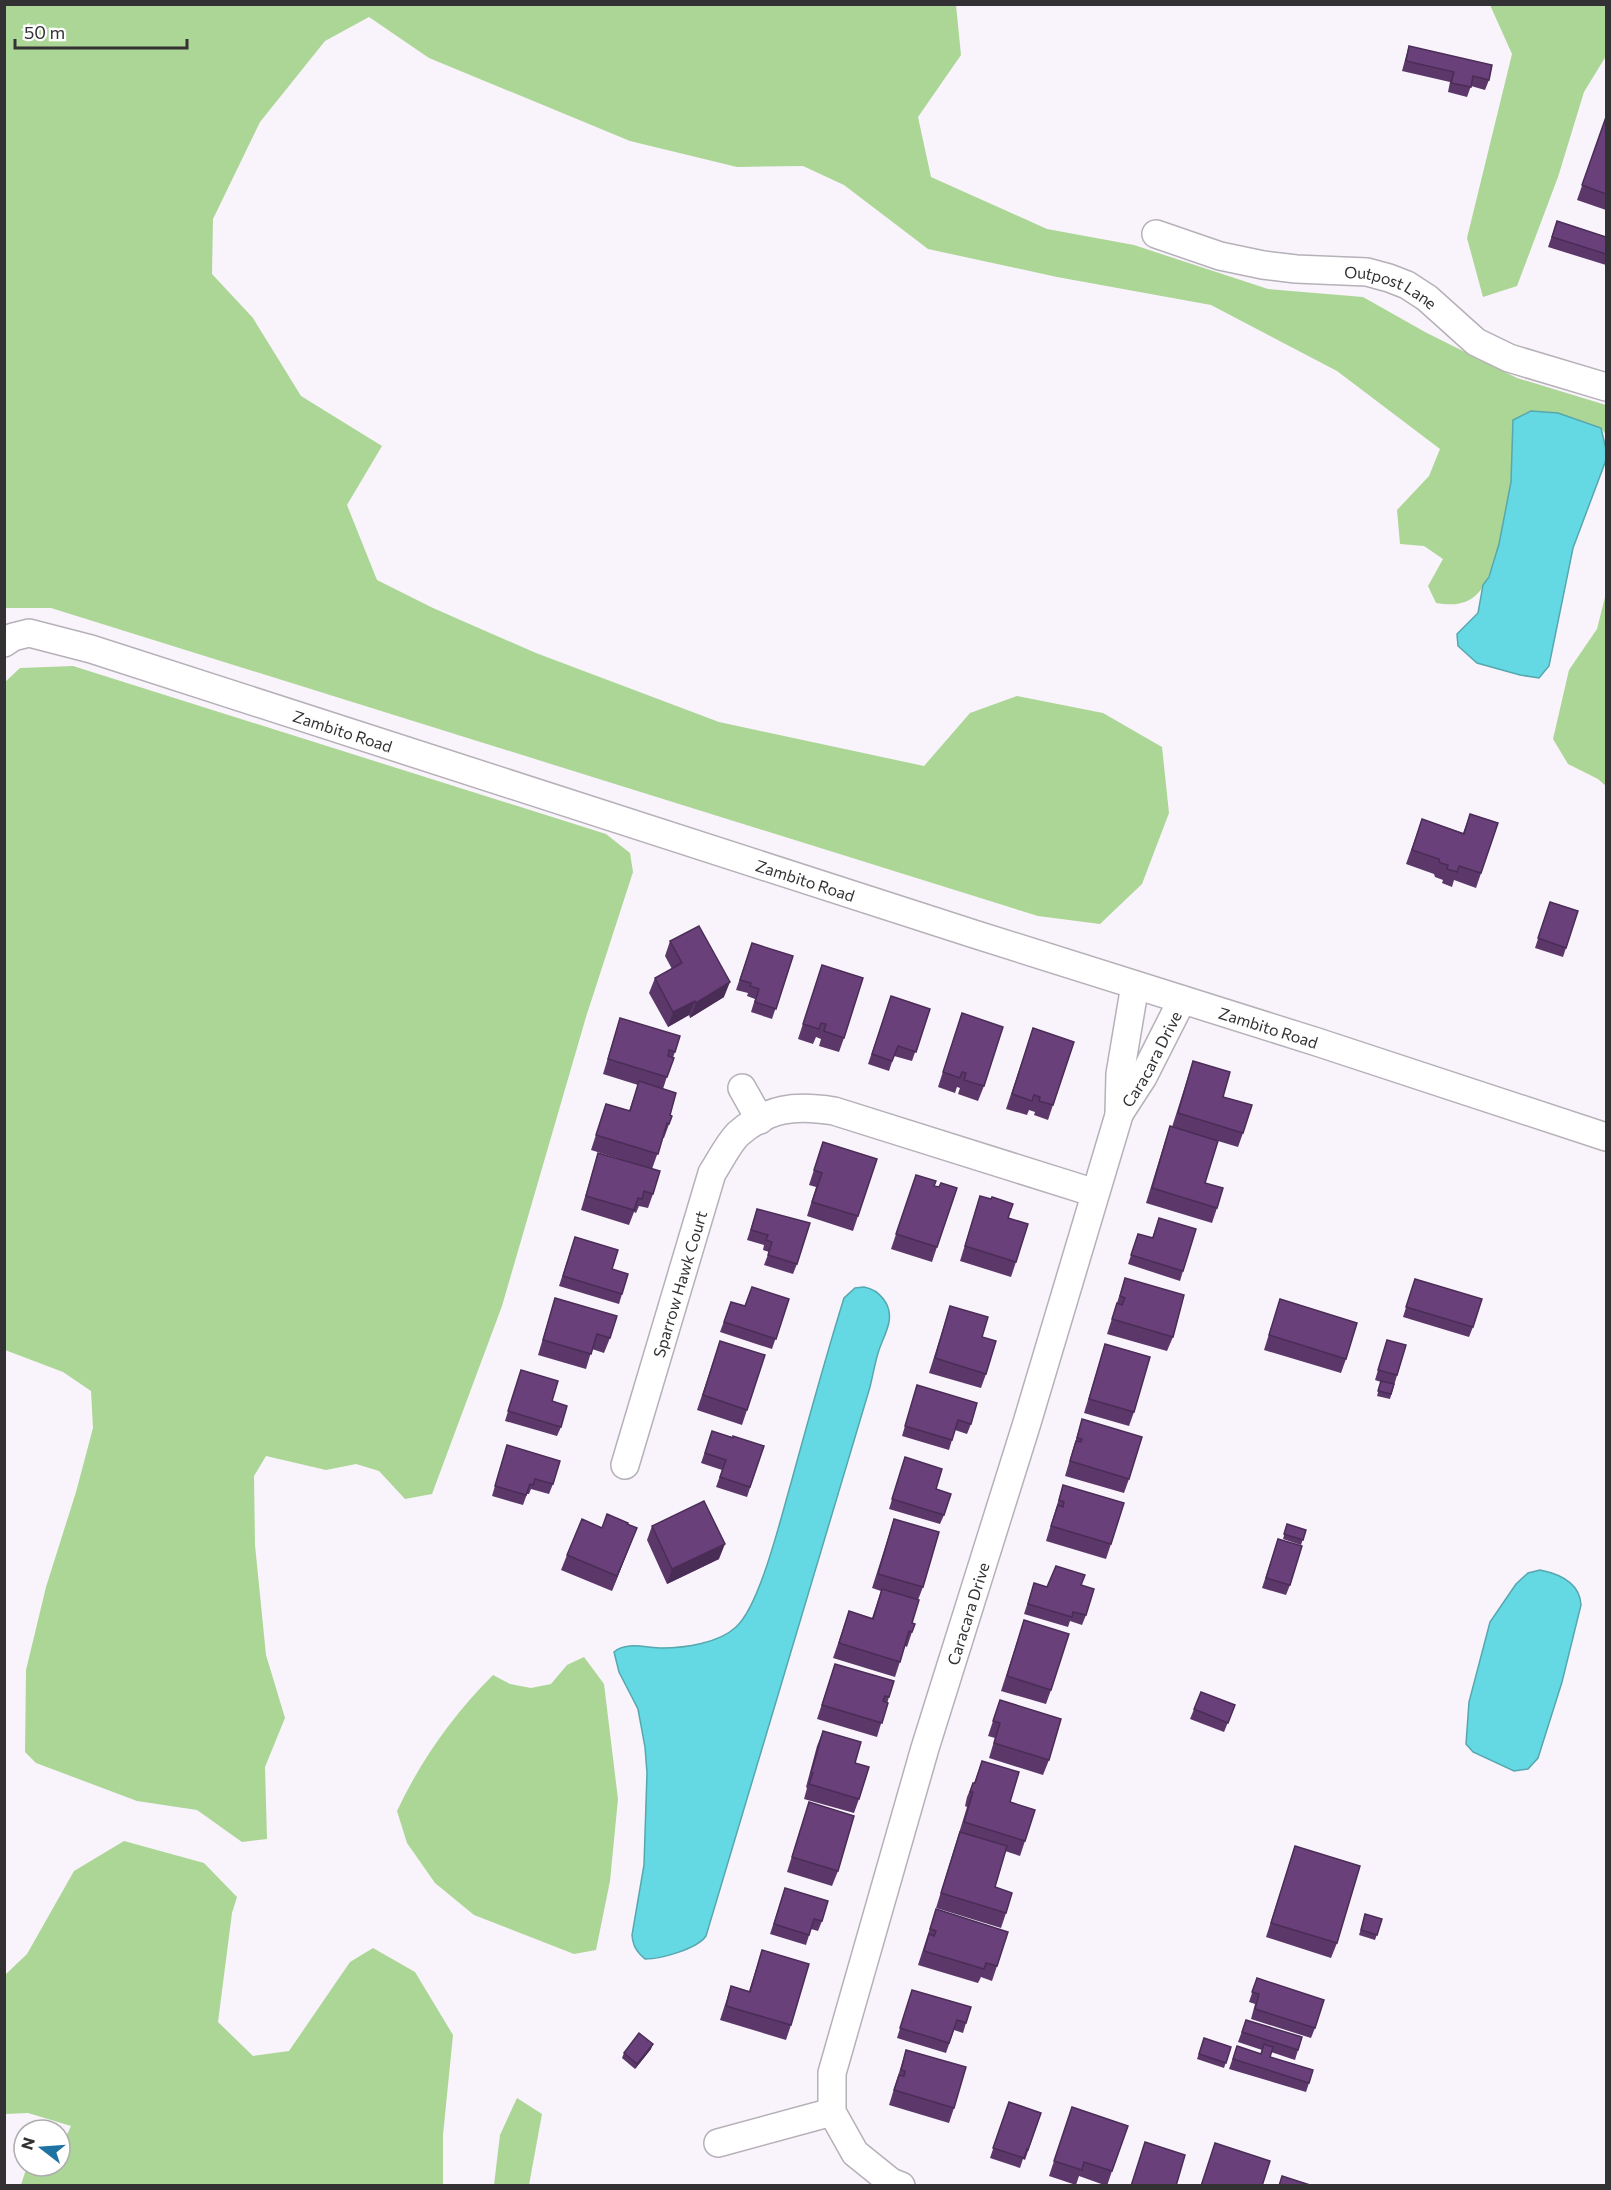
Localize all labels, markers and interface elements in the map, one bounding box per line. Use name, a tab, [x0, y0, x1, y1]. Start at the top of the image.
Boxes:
scale bar	[15, 12, 188, 50]
text: 50 m	[24, 21, 65, 43]
street label: Outpost Lane	[1344, 262, 1441, 312]
street label: Zambito Road	[291, 705, 395, 755]
street label: Zambito Road	[753, 855, 857, 904]
street label: Zambito Road	[1216, 1002, 1321, 1051]
street label: Caracara Drive	[1117, 1007, 1185, 1110]
street label: Sparrow Hawk Court	[648, 1208, 710, 1359]
street label: Caracara Drive	[942, 1560, 992, 1667]
north arrow	[12, 2118, 72, 2178]
text: N	[16, 2135, 38, 2152]

